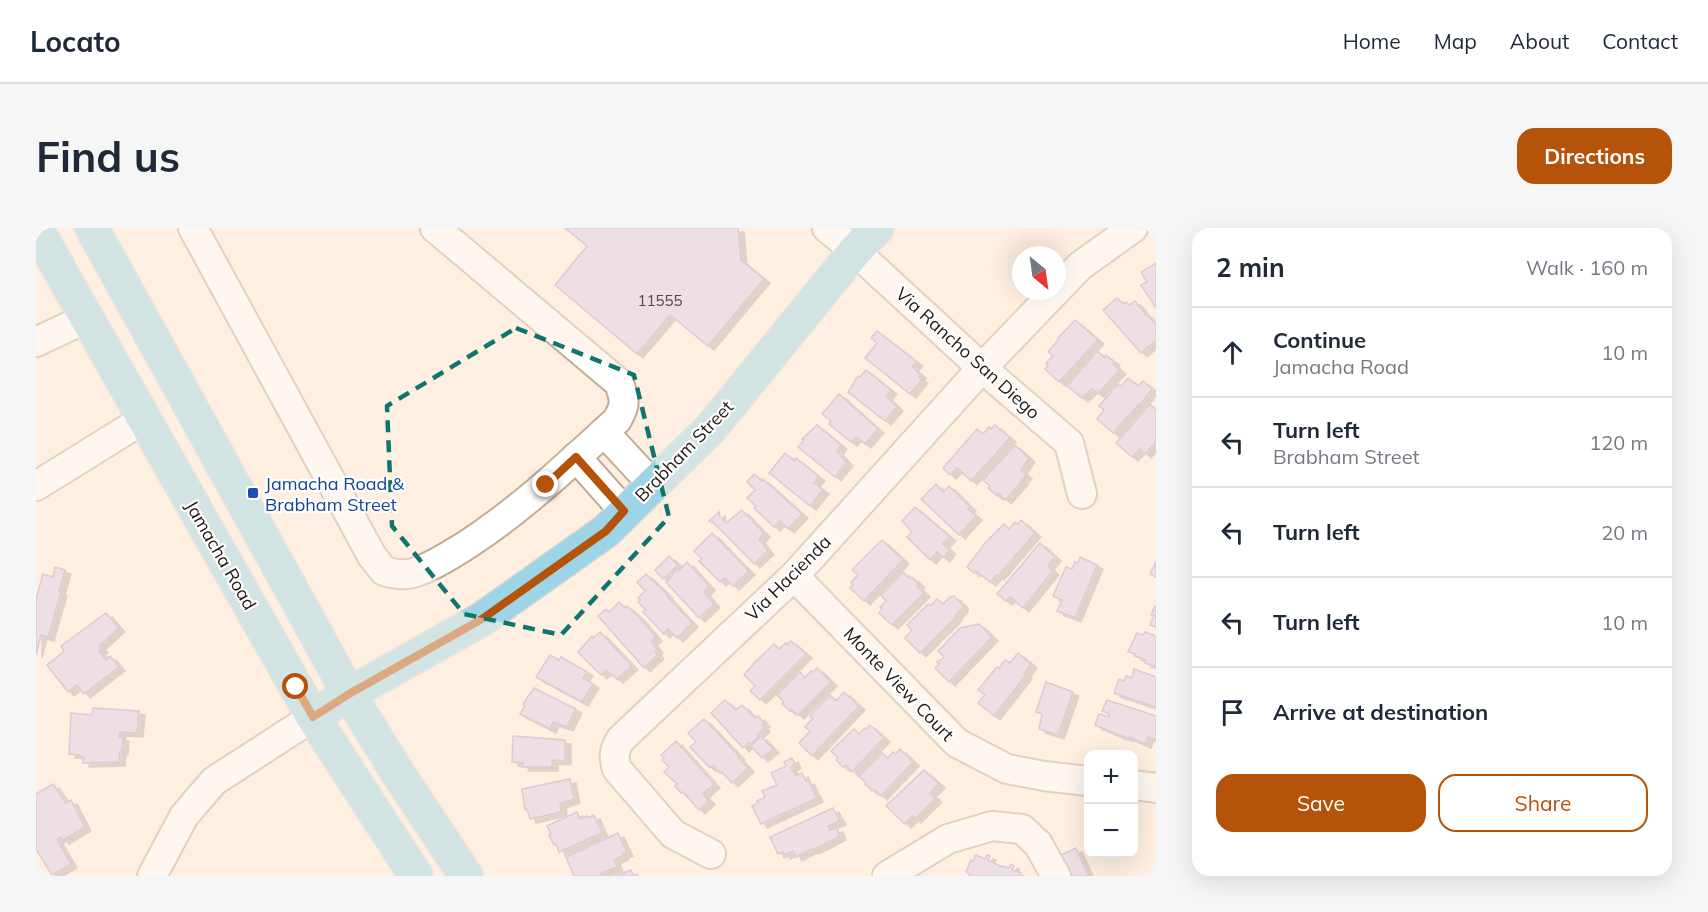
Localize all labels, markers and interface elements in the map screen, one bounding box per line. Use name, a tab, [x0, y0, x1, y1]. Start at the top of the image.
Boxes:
text: Locato	[30, 24, 121, 59]
text: Home	[1343, 28, 1401, 54]
text: Map	[1434, 28, 1477, 54]
text: About	[1510, 28, 1569, 54]
text: Contact	[1602, 28, 1678, 54]
button: Directions	[1517, 128, 1672, 184]
text: Find us	[36, 130, 180, 183]
north arrow	[1012, 246, 1066, 300]
text: 2 min	[1216, 251, 1285, 284]
text: Walk · 160 m	[1526, 255, 1648, 280]
street label: Via Rancho San Diego	[891, 282, 1045, 424]
house number: 11555	[637, 291, 683, 310]
text: Continue	[1273, 326, 1366, 354]
icon: ahead	[1216, 336, 1249, 369]
text: 10 m	[1601, 340, 1648, 365]
text: Jamacha Road	[1273, 354, 1409, 379]
street label: Brabham Street	[630, 396, 738, 506]
text: Turn left	[1273, 416, 1360, 444]
icon: left	[1216, 426, 1249, 459]
text: 120 m	[1589, 430, 1648, 455]
text: Brabham Street	[1273, 444, 1420, 469]
route end	[532, 471, 558, 497]
place label: Jamacha Road & Brabham Street	[265, 472, 405, 516]
marker: Jamacha Road & Brabham Street	[246, 486, 260, 500]
street label: Jamacha Road	[180, 496, 262, 614]
icon: left	[1216, 516, 1249, 549]
text: Turn left	[1273, 518, 1360, 546]
text: 20 m	[1601, 520, 1648, 545]
street label: Via Hacienda	[740, 530, 836, 626]
icon: left	[1216, 606, 1249, 639]
text: Turn left	[1273, 608, 1360, 636]
text: 10 m	[1601, 610, 1648, 635]
street label: Monte View Court	[839, 622, 959, 746]
route start	[282, 673, 308, 699]
icon: arrive	[1216, 696, 1249, 729]
text: Arrive at destination	[1273, 698, 1488, 726]
map controls	[1084, 750, 1138, 858]
button: +	[1084, 750, 1138, 804]
button: Save	[1216, 774, 1426, 832]
button: Share	[1438, 774, 1648, 832]
button: −	[1084, 804, 1138, 858]

